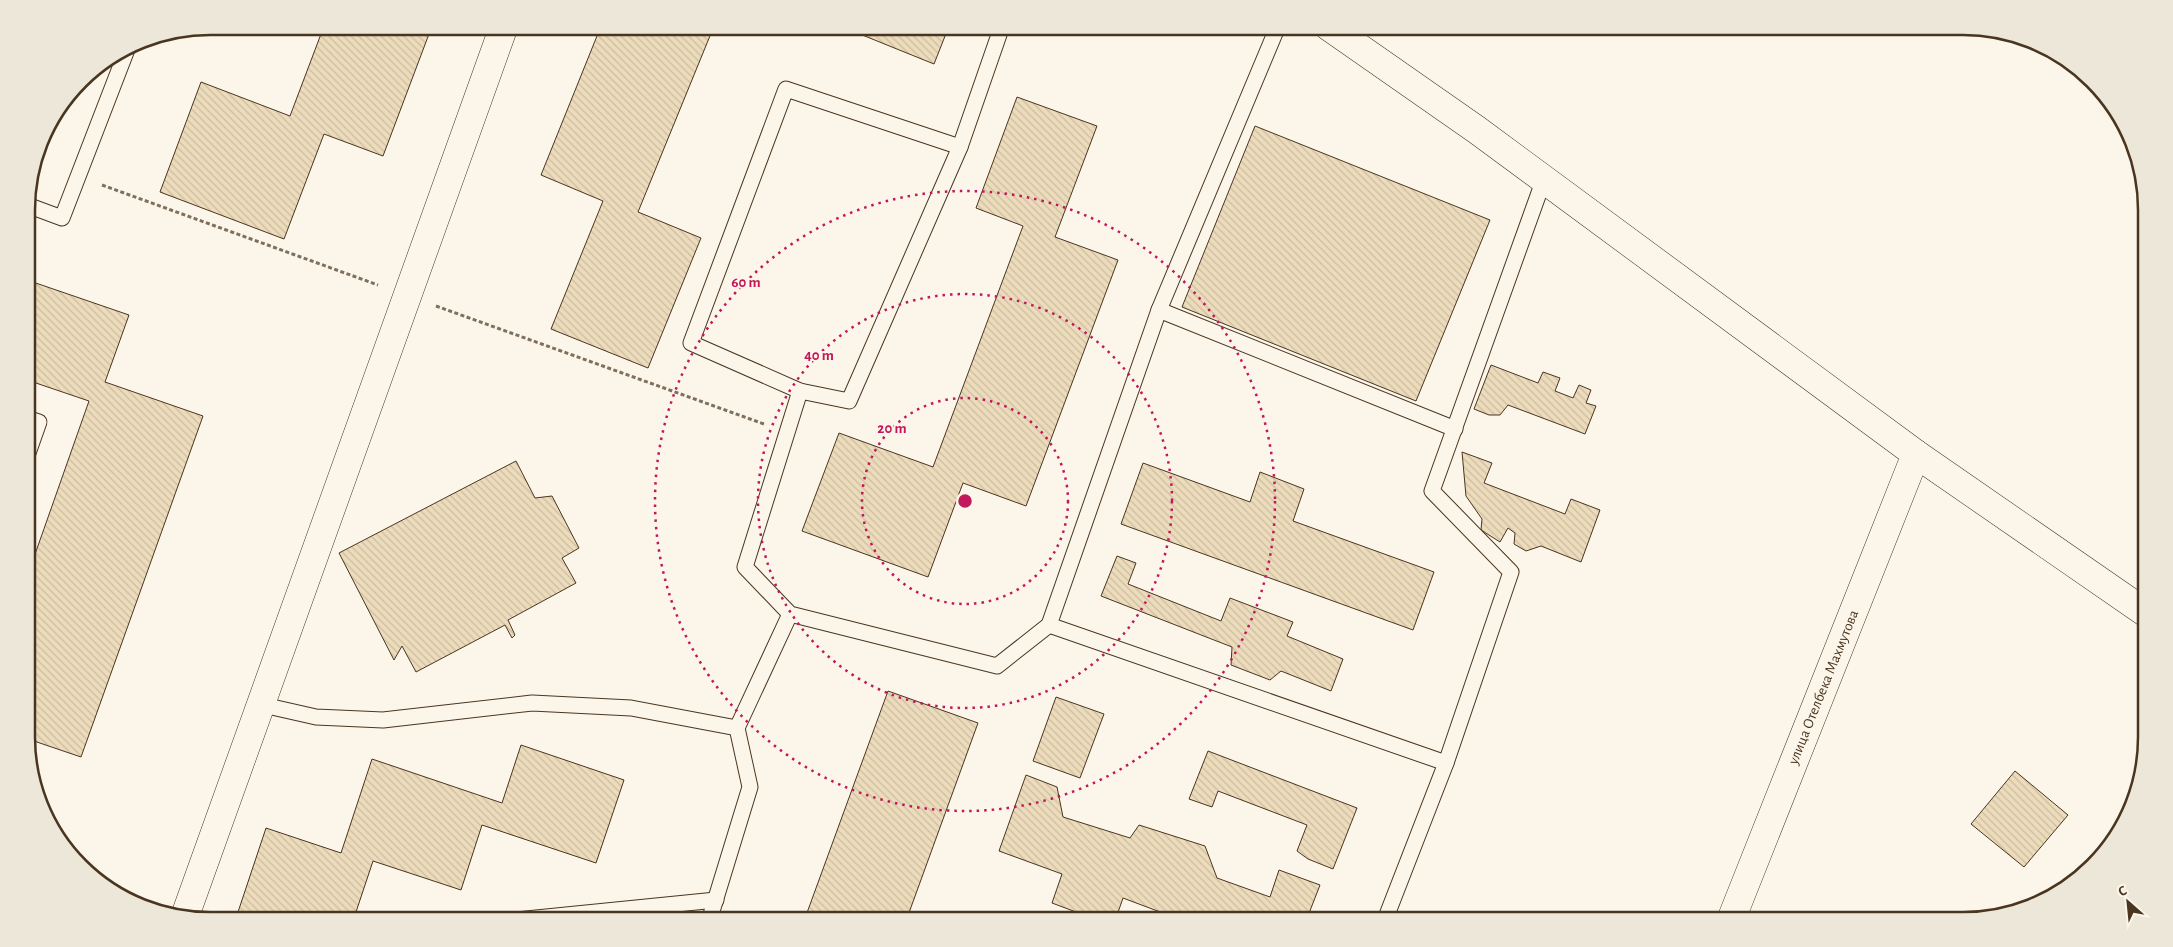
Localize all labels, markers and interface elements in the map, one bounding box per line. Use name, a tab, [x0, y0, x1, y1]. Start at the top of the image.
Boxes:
text: 60 m	[731, 275, 761, 290]
text: 40 m	[804, 348, 834, 363]
text: 20 m	[877, 421, 907, 436]
centre of rings	[956, 492, 974, 510]
street label: улица Отелбека Махмутова	[1785, 608, 1861, 767]
north arrow	[2103, 877, 2153, 927]
text: С	[2116, 883, 2129, 899]

